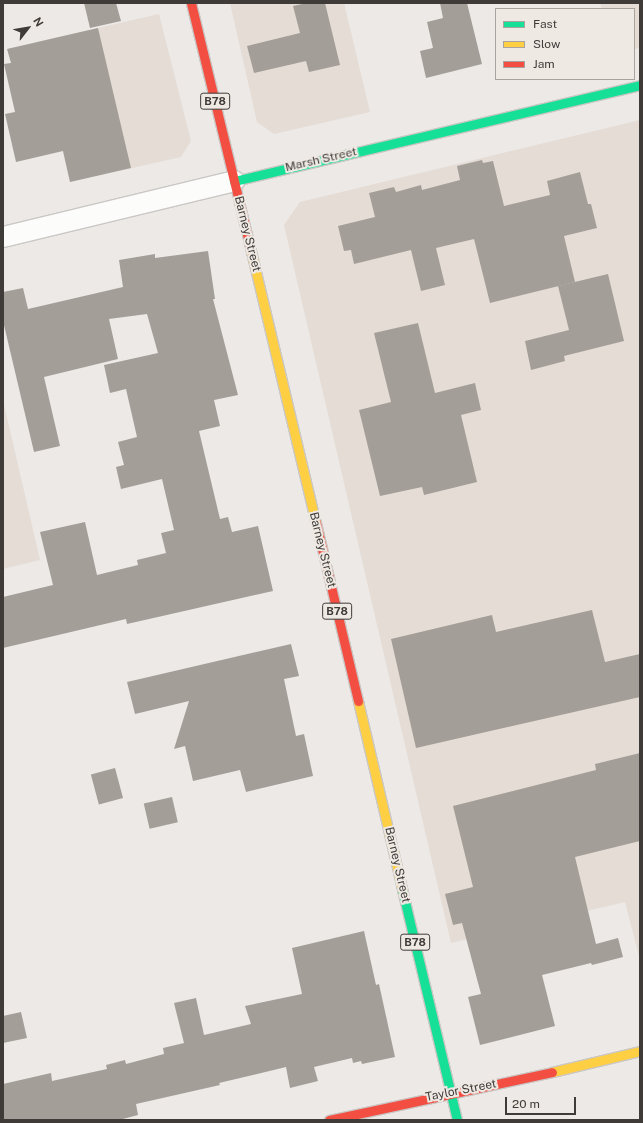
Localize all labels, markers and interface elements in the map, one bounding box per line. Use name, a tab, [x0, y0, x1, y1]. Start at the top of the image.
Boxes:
north arrow	[8, 8, 48, 48]
legend	[495, 8, 635, 80]
text: N	[31, 15, 46, 29]
text: Fast	[533, 17, 557, 31]
text: Slow	[533, 37, 560, 51]
text: Jam	[533, 57, 555, 71]
road number: B78	[200, 92, 230, 110]
street label: Marsh Street	[284, 145, 358, 175]
street label: Barney Street	[231, 195, 263, 273]
street label: Barney Street	[306, 511, 338, 589]
road number: B78	[322, 602, 352, 620]
street label: Barney Street	[381, 826, 413, 904]
road number: B78	[400, 933, 430, 951]
street label: Taylor Street	[424, 1077, 498, 1105]
scale bar	[507, 1089, 578, 1115]
text: 20 m	[512, 1097, 540, 1111]

